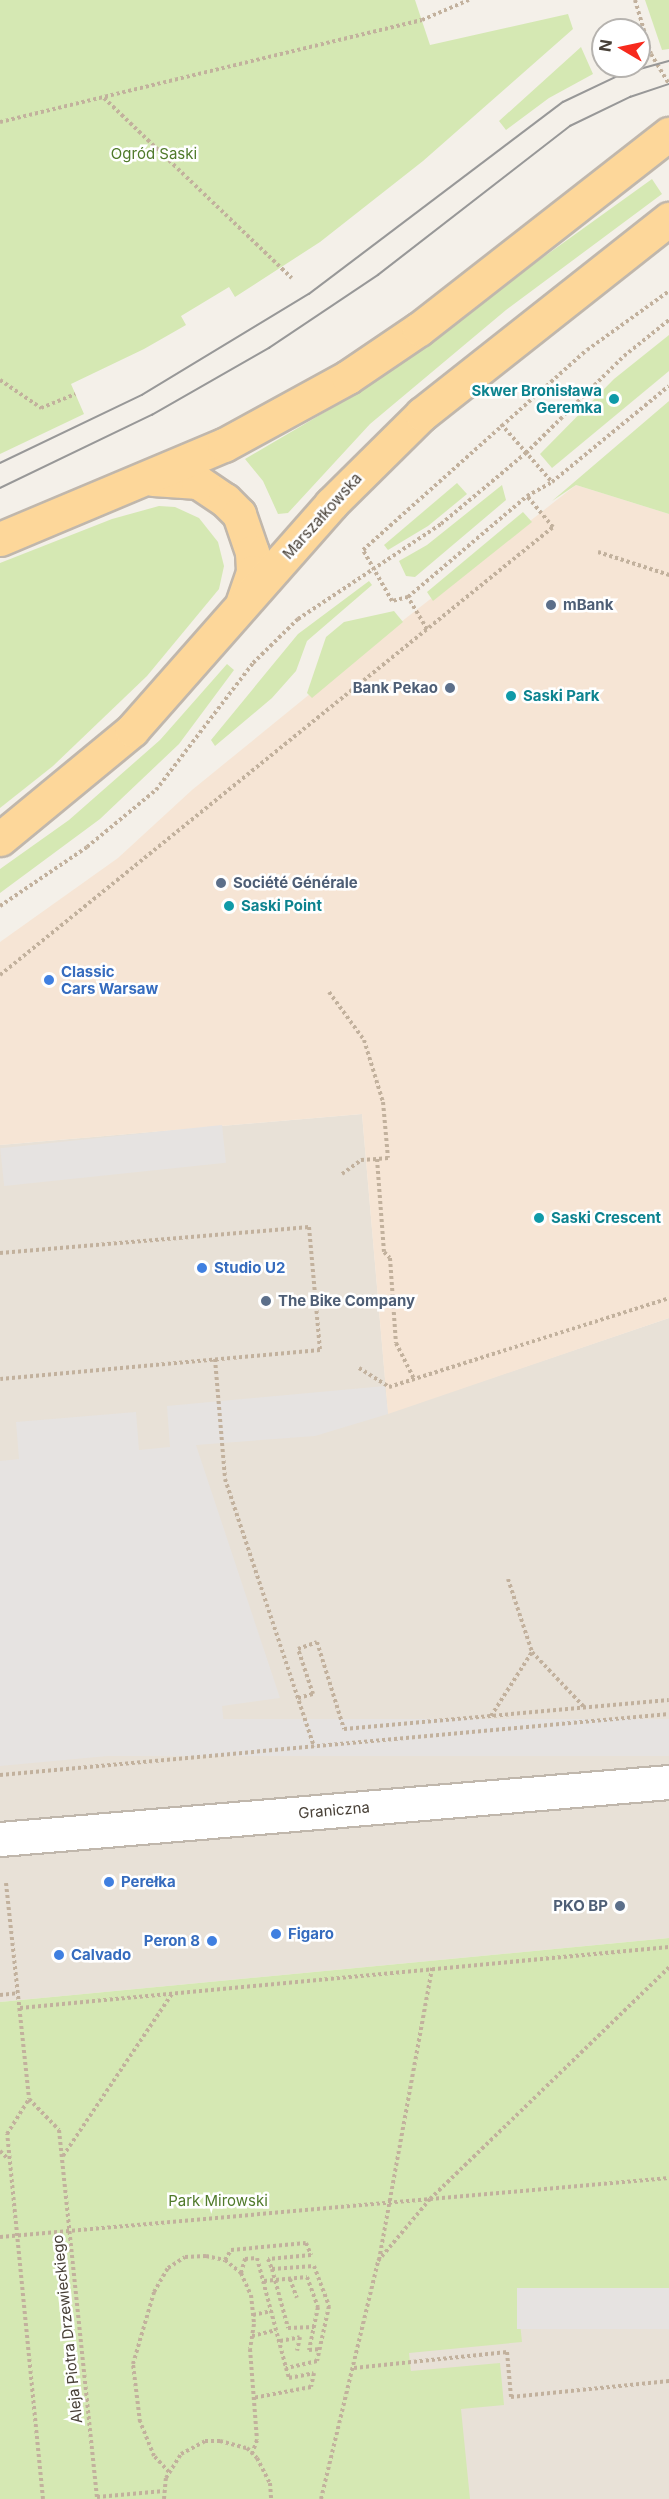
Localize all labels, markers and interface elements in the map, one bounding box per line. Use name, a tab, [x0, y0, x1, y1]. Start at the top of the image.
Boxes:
north arrow	[591, 18, 651, 78]
text: N	[594, 38, 616, 53]
park label: Ogród Saski	[111, 145, 197, 163]
place label: Skwer Bronisława Geremka	[471, 381, 602, 416]
marker: Skwer Bronisława Geremka	[607, 392, 621, 406]
street label: Marszałkowska	[279, 469, 365, 563]
place label: mBank	[563, 596, 613, 614]
marker: mBank	[544, 598, 558, 612]
place label: Bank Pekao	[353, 679, 438, 697]
marker: Bank Pekao	[443, 681, 457, 695]
place label: Saski Park	[523, 687, 600, 705]
marker: Saski Park	[504, 689, 518, 703]
place label: Société Générale	[233, 874, 358, 892]
marker: Société Générale	[214, 876, 228, 890]
place label: Saski Point	[241, 897, 322, 915]
marker: Saski Point	[222, 899, 236, 913]
place label: Classic Cars Warsaw	[61, 962, 158, 997]
marker: Classic Cars Warsaw	[42, 973, 56, 987]
place label: Saski Crescent	[551, 1209, 661, 1227]
marker: Saski Crescent	[532, 1211, 546, 1225]
place label: Studio U2	[214, 1259, 285, 1277]
marker: Studio U2	[195, 1261, 209, 1275]
place label: The Bike Company	[278, 1292, 415, 1310]
marker: The Bike Company	[259, 1294, 273, 1308]
street label: Graniczna	[298, 1798, 370, 1822]
place label: Perełka	[121, 1873, 176, 1891]
marker: Perełka	[102, 1875, 116, 1889]
place label: PKO BP	[553, 1897, 608, 1915]
marker: PKO BP	[613, 1899, 627, 1913]
place label: Figaro	[288, 1925, 334, 1943]
marker: Figaro	[269, 1927, 283, 1941]
place label: Peron 8	[144, 1932, 200, 1950]
marker: Peron 8	[205, 1934, 219, 1948]
place label: Calvado	[71, 1946, 131, 1964]
marker: Calvado	[52, 1948, 66, 1962]
park label: Park Mirowski	[168, 2192, 268, 2210]
street label: Aleja Piotra Drzewieckiego	[48, 2234, 86, 2424]

